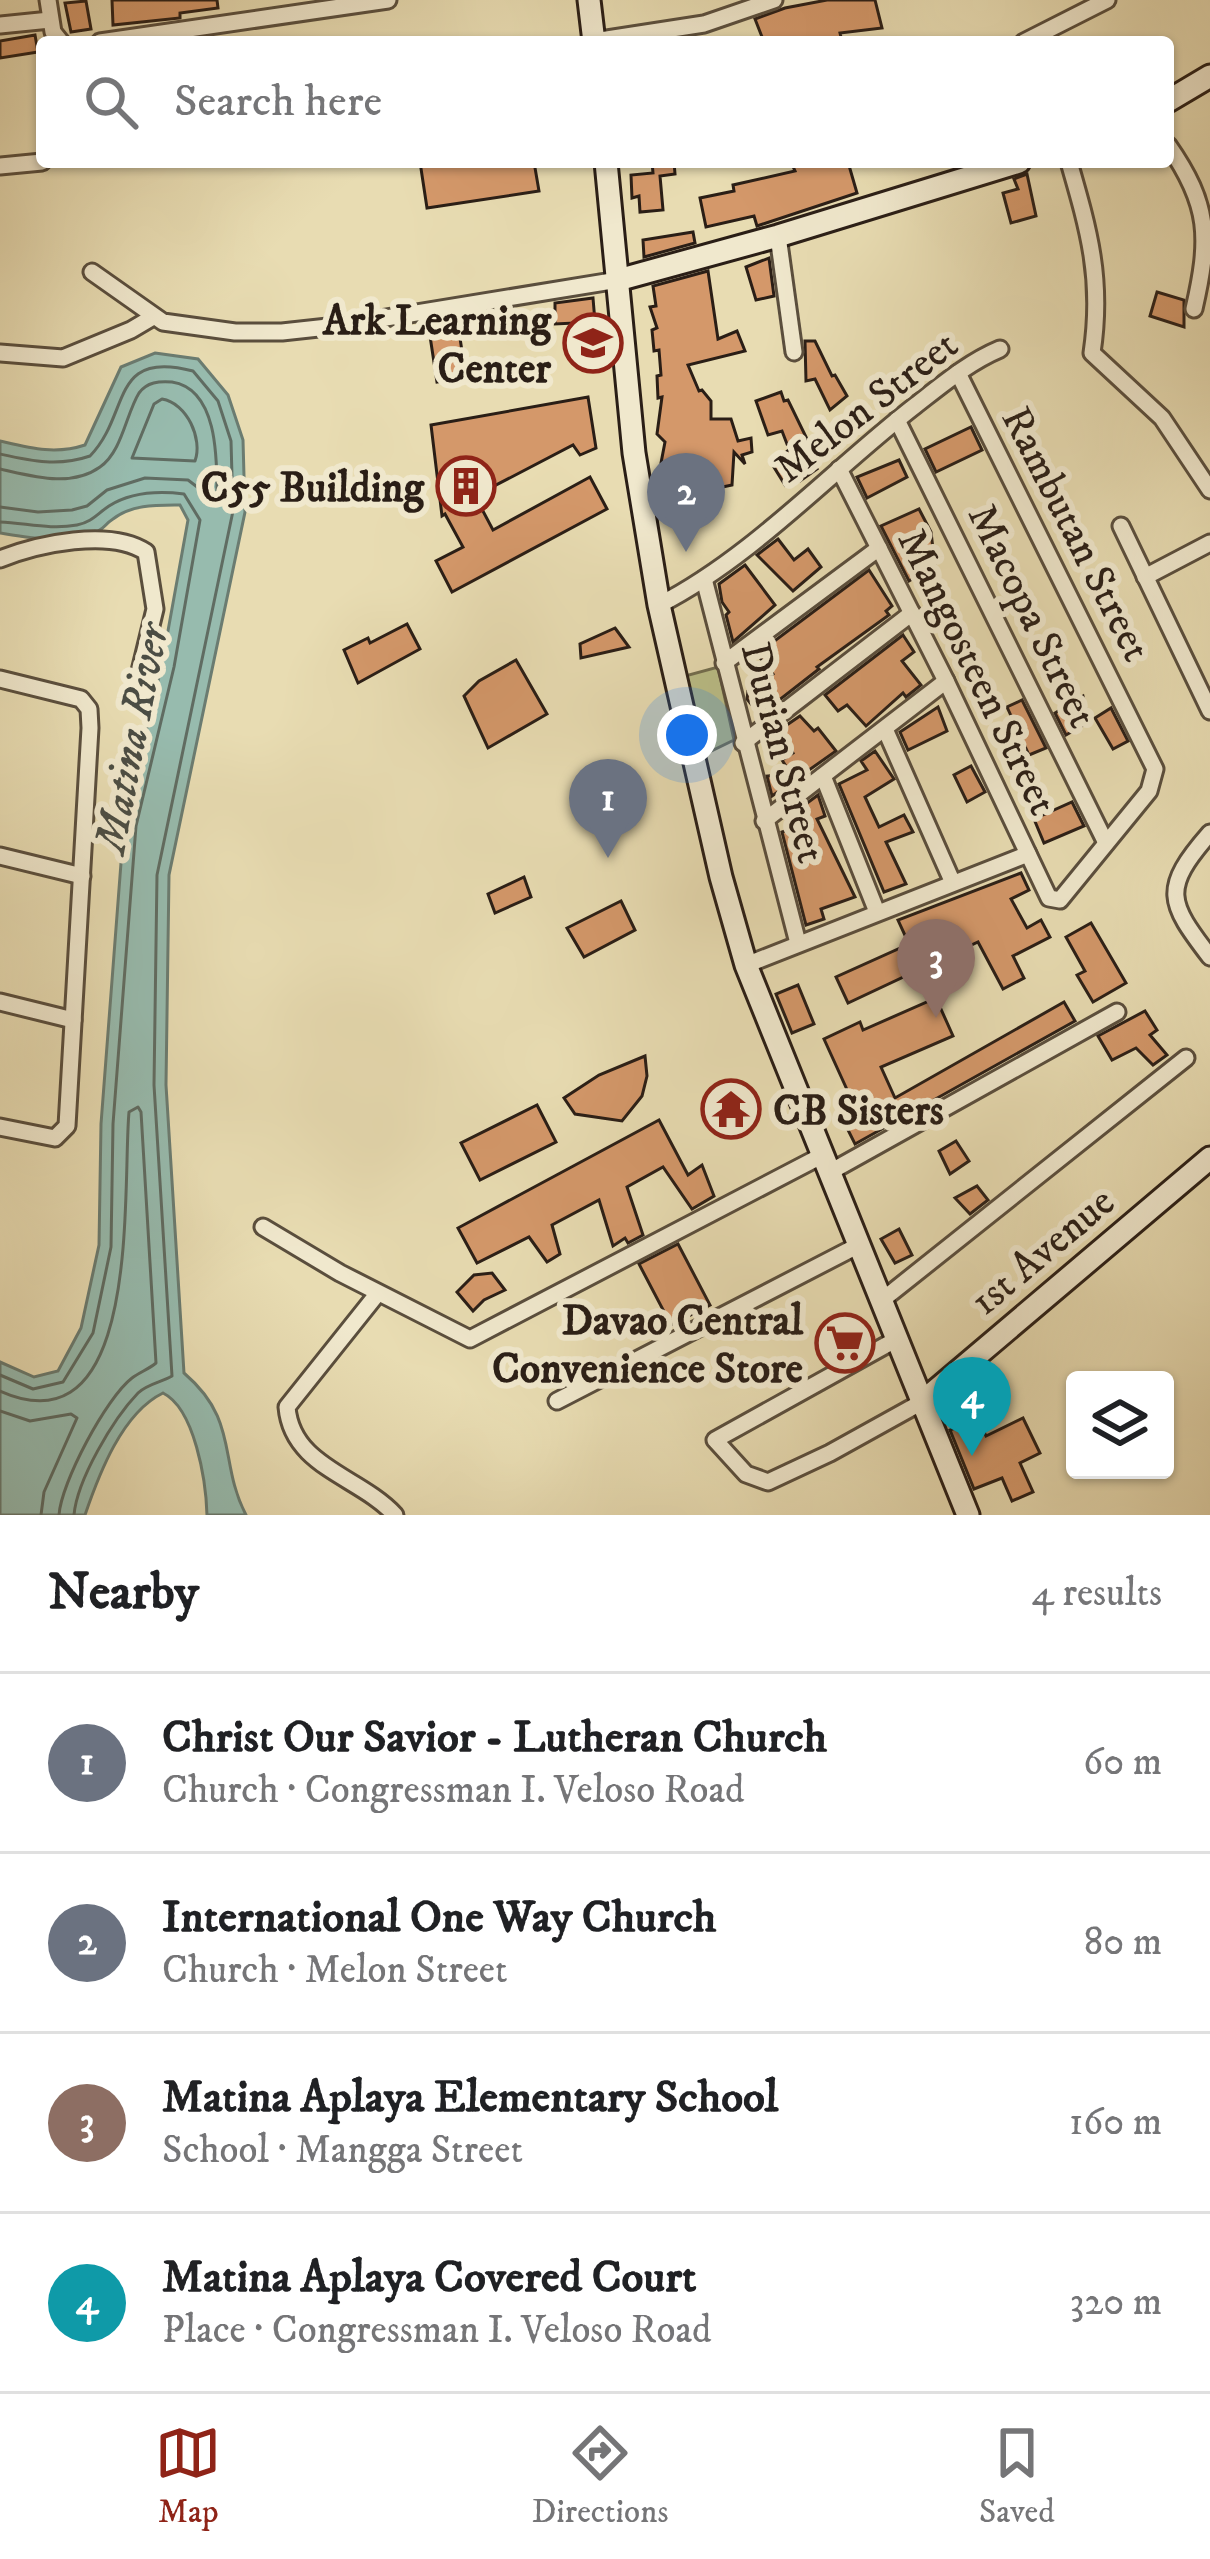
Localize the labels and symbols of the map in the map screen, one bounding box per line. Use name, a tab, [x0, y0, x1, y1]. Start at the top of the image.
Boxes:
place label: Ark Learning Center	[322, 296, 553, 396]
school or university icon: Ark Learning Center	[562, 312, 624, 374]
street label: Melon Street	[765, 320, 969, 495]
street label: Rambutan Street	[989, 398, 1162, 670]
pin: 2	[647, 453, 725, 552]
building icon: C55 Building	[435, 455, 497, 517]
place label: C55 Building	[201, 463, 426, 515]
street label: Macopa Street	[955, 496, 1108, 736]
street label: Mangosteen Street	[885, 521, 1068, 824]
water label: Matina River	[83, 616, 183, 861]
street label: Durian Street	[728, 637, 836, 869]
your location	[657, 705, 717, 765]
pin: 1	[569, 759, 647, 858]
pin: 3	[897, 919, 975, 1018]
temple icon: CB Sisters	[700, 1078, 762, 1140]
place label: CB Sisters	[773, 1086, 944, 1138]
street label: 1st Avenue	[960, 1177, 1126, 1328]
place label: Davao Central Convenience Store	[492, 1296, 804, 1396]
supermarket icon: Davao Central Convenience Store	[814, 1312, 876, 1374]
pin: 4	[933, 1357, 1011, 1456]

